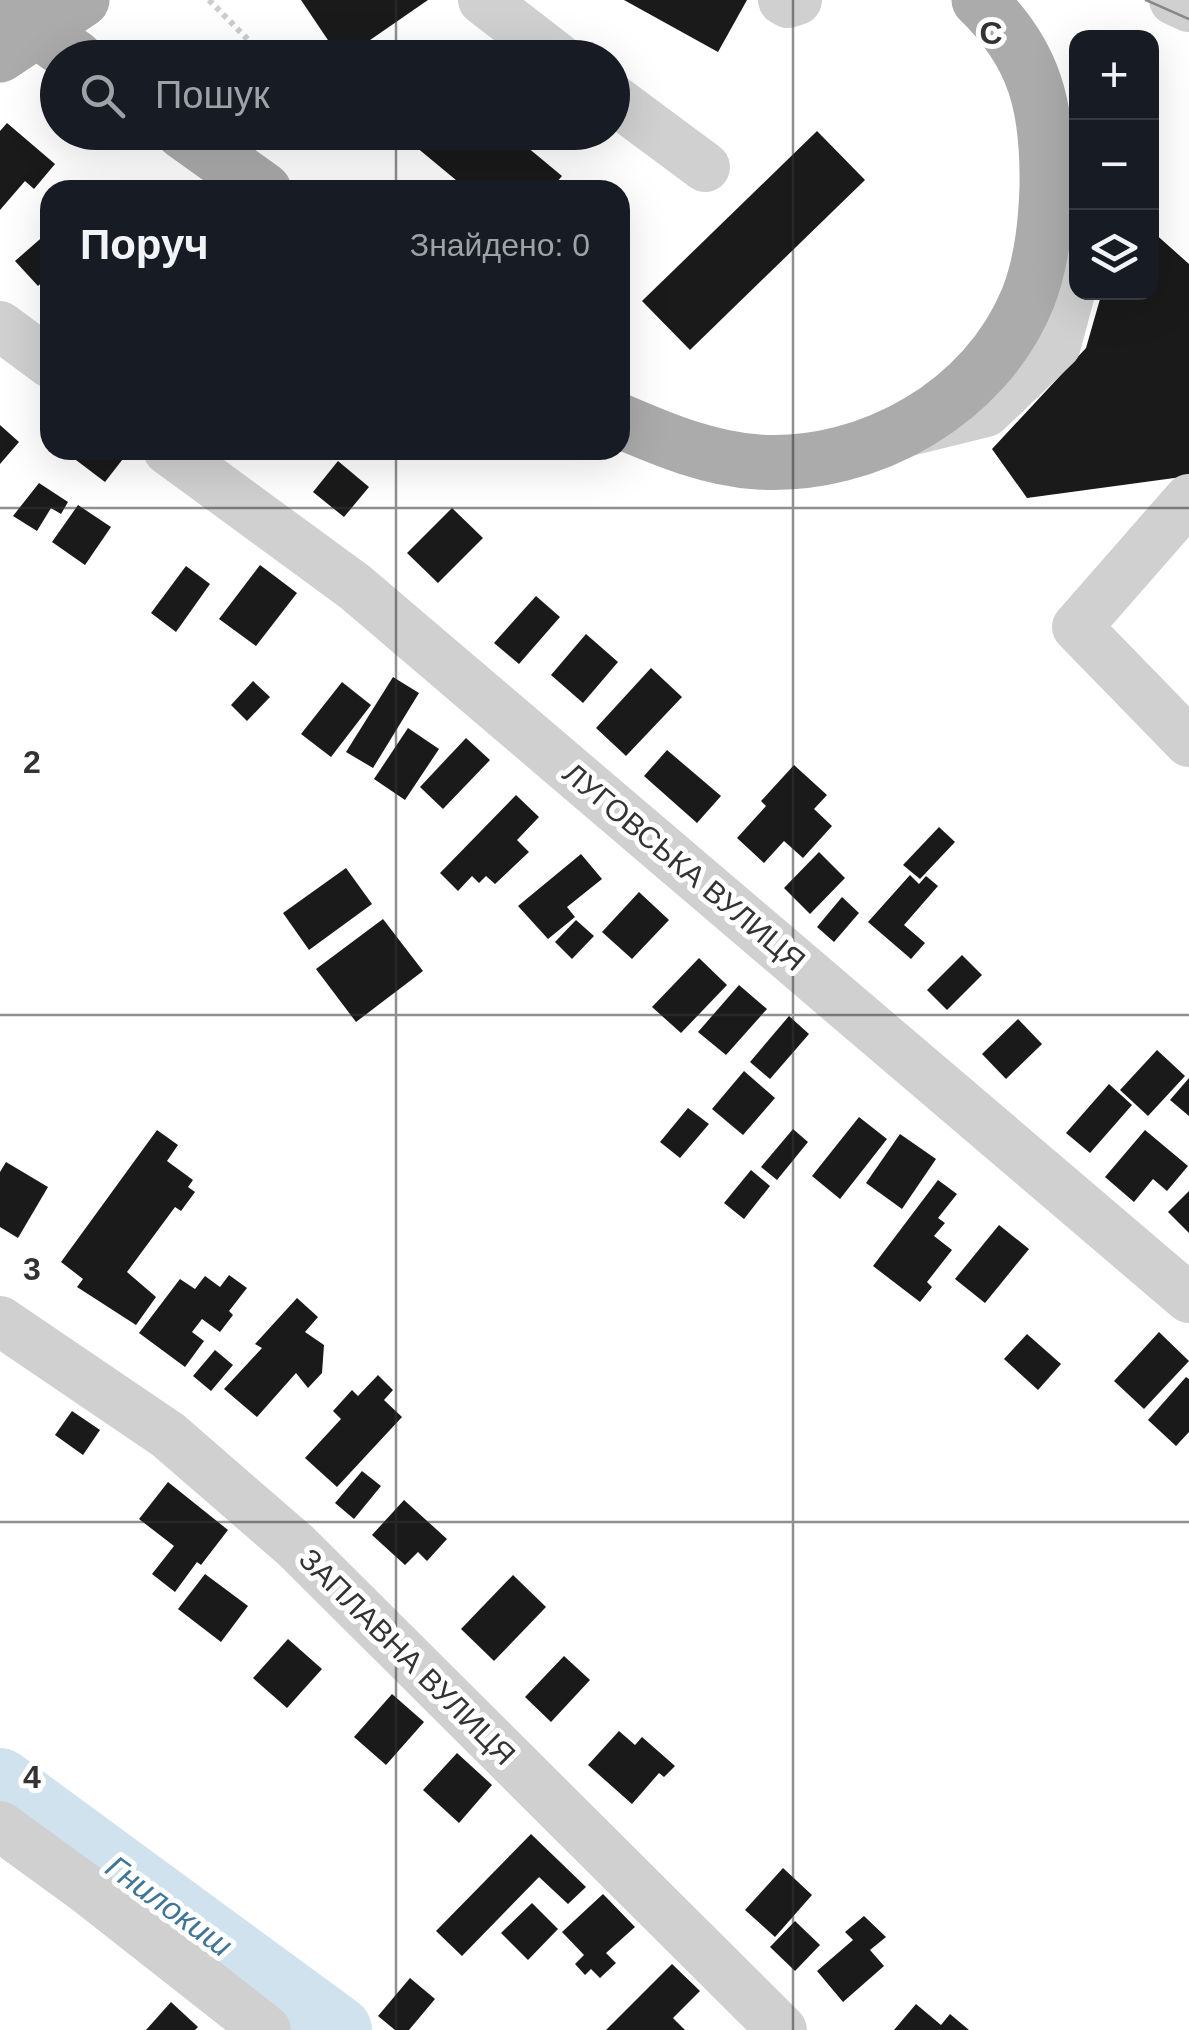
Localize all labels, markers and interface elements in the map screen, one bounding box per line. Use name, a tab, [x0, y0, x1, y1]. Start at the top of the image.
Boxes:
text: C	[979, 15, 1003, 51]
map controls	[1069, 30, 1159, 300]
button: +	[1069, 30, 1159, 120]
search box	[40, 40, 630, 150]
icon: search	[75, 68, 130, 123]
text: Пошук	[155, 74, 270, 116]
button: −	[1069, 120, 1159, 210]
button: layers	[1069, 210, 1159, 300]
text: Поруч	[80, 221, 209, 268]
text: Знайдено: 0	[410, 227, 590, 263]
text: 2	[23, 744, 41, 780]
street label: ЛУГОВСЬКА ВУЛИЦЯ	[557, 756, 812, 977]
text: 3	[23, 1251, 41, 1287]
street label: ЗАПЛАВНА ВУЛИЦЯ	[293, 1542, 522, 1771]
text: 4	[23, 1759, 41, 1795]
water label: Гнилокиш	[99, 1848, 239, 1964]

